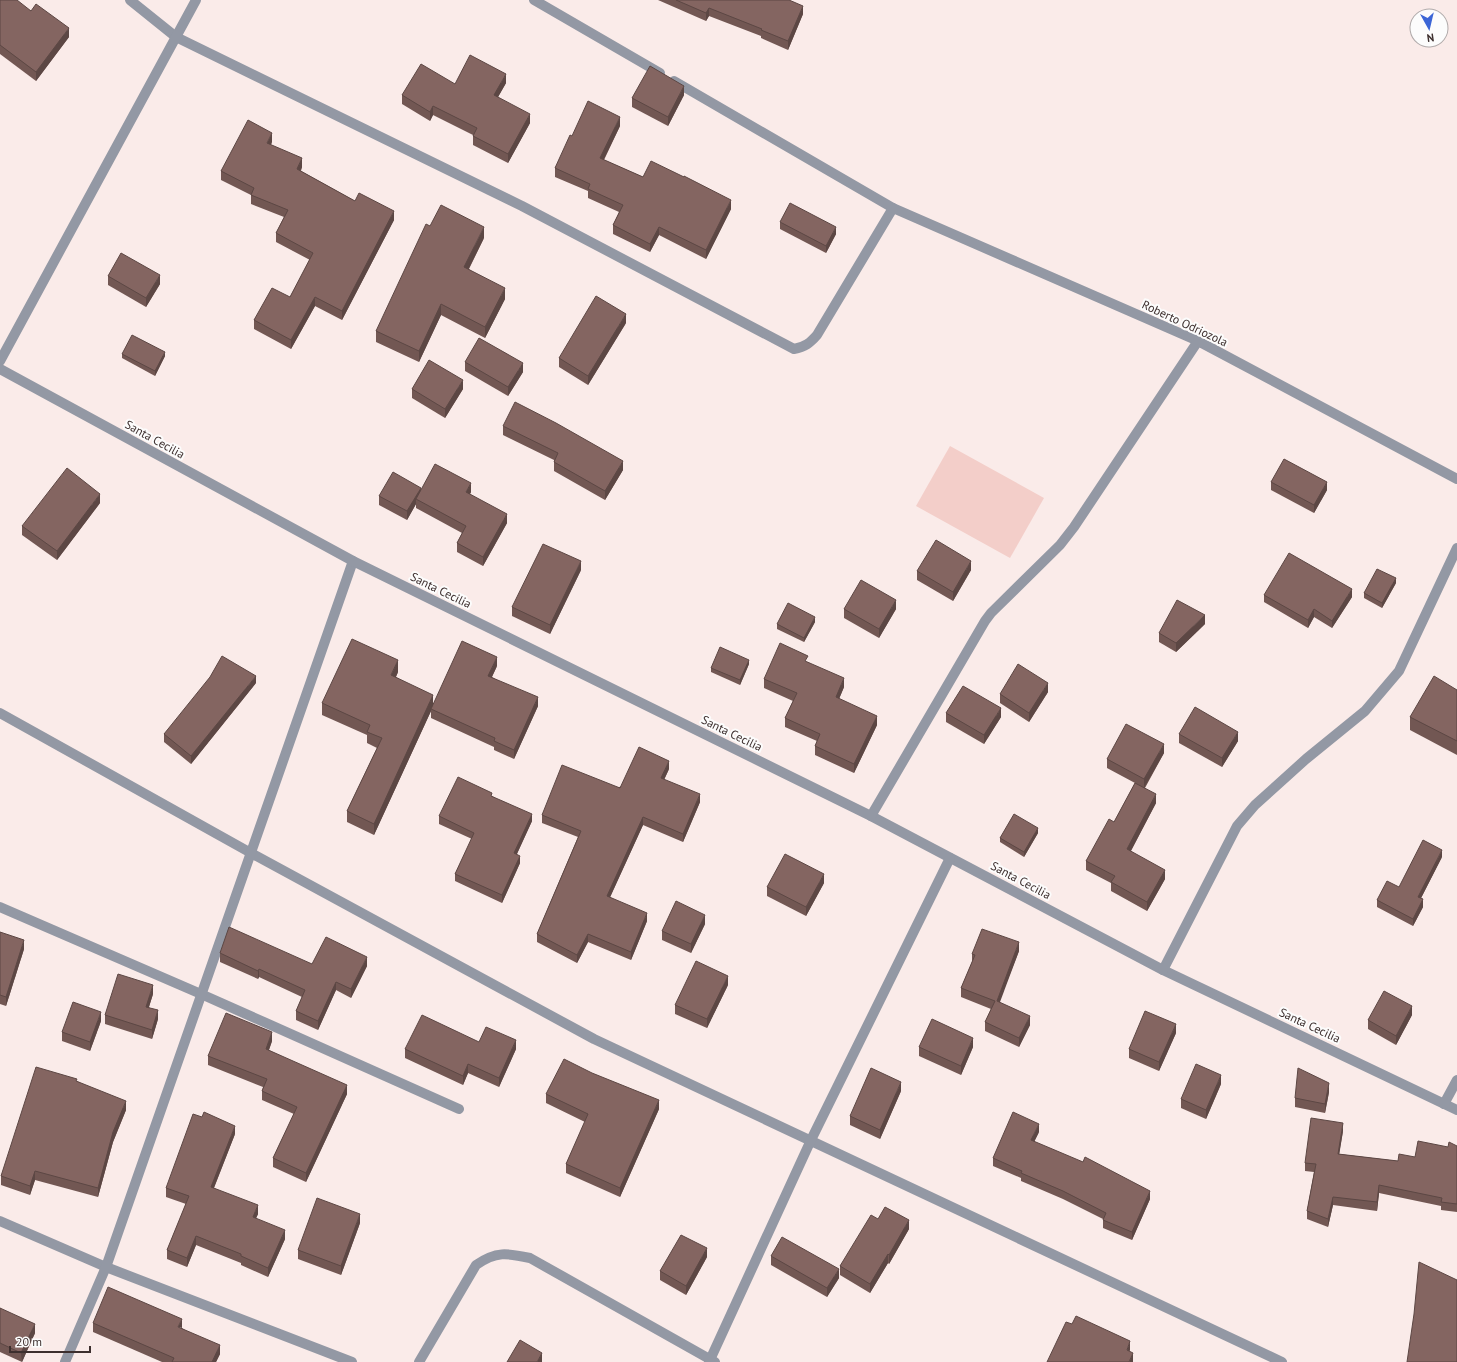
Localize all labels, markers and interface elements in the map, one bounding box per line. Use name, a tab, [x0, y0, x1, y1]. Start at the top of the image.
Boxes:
north arrow	[1409, 8, 1449, 48]
text: N	[1426, 30, 1435, 45]
street label: Roberto Odriozola	[1140, 297, 1230, 349]
street label: Santa Cecilia	[123, 416, 187, 462]
street label: Santa Cecilia	[408, 569, 474, 611]
street label: Santa Cecilia	[699, 712, 765, 754]
street label: Santa Cecilia	[988, 858, 1054, 902]
street label: Santa Cecilia	[1277, 1004, 1343, 1046]
scale bar	[10, 1328, 90, 1354]
text: 20 m	[16, 1334, 42, 1349]

